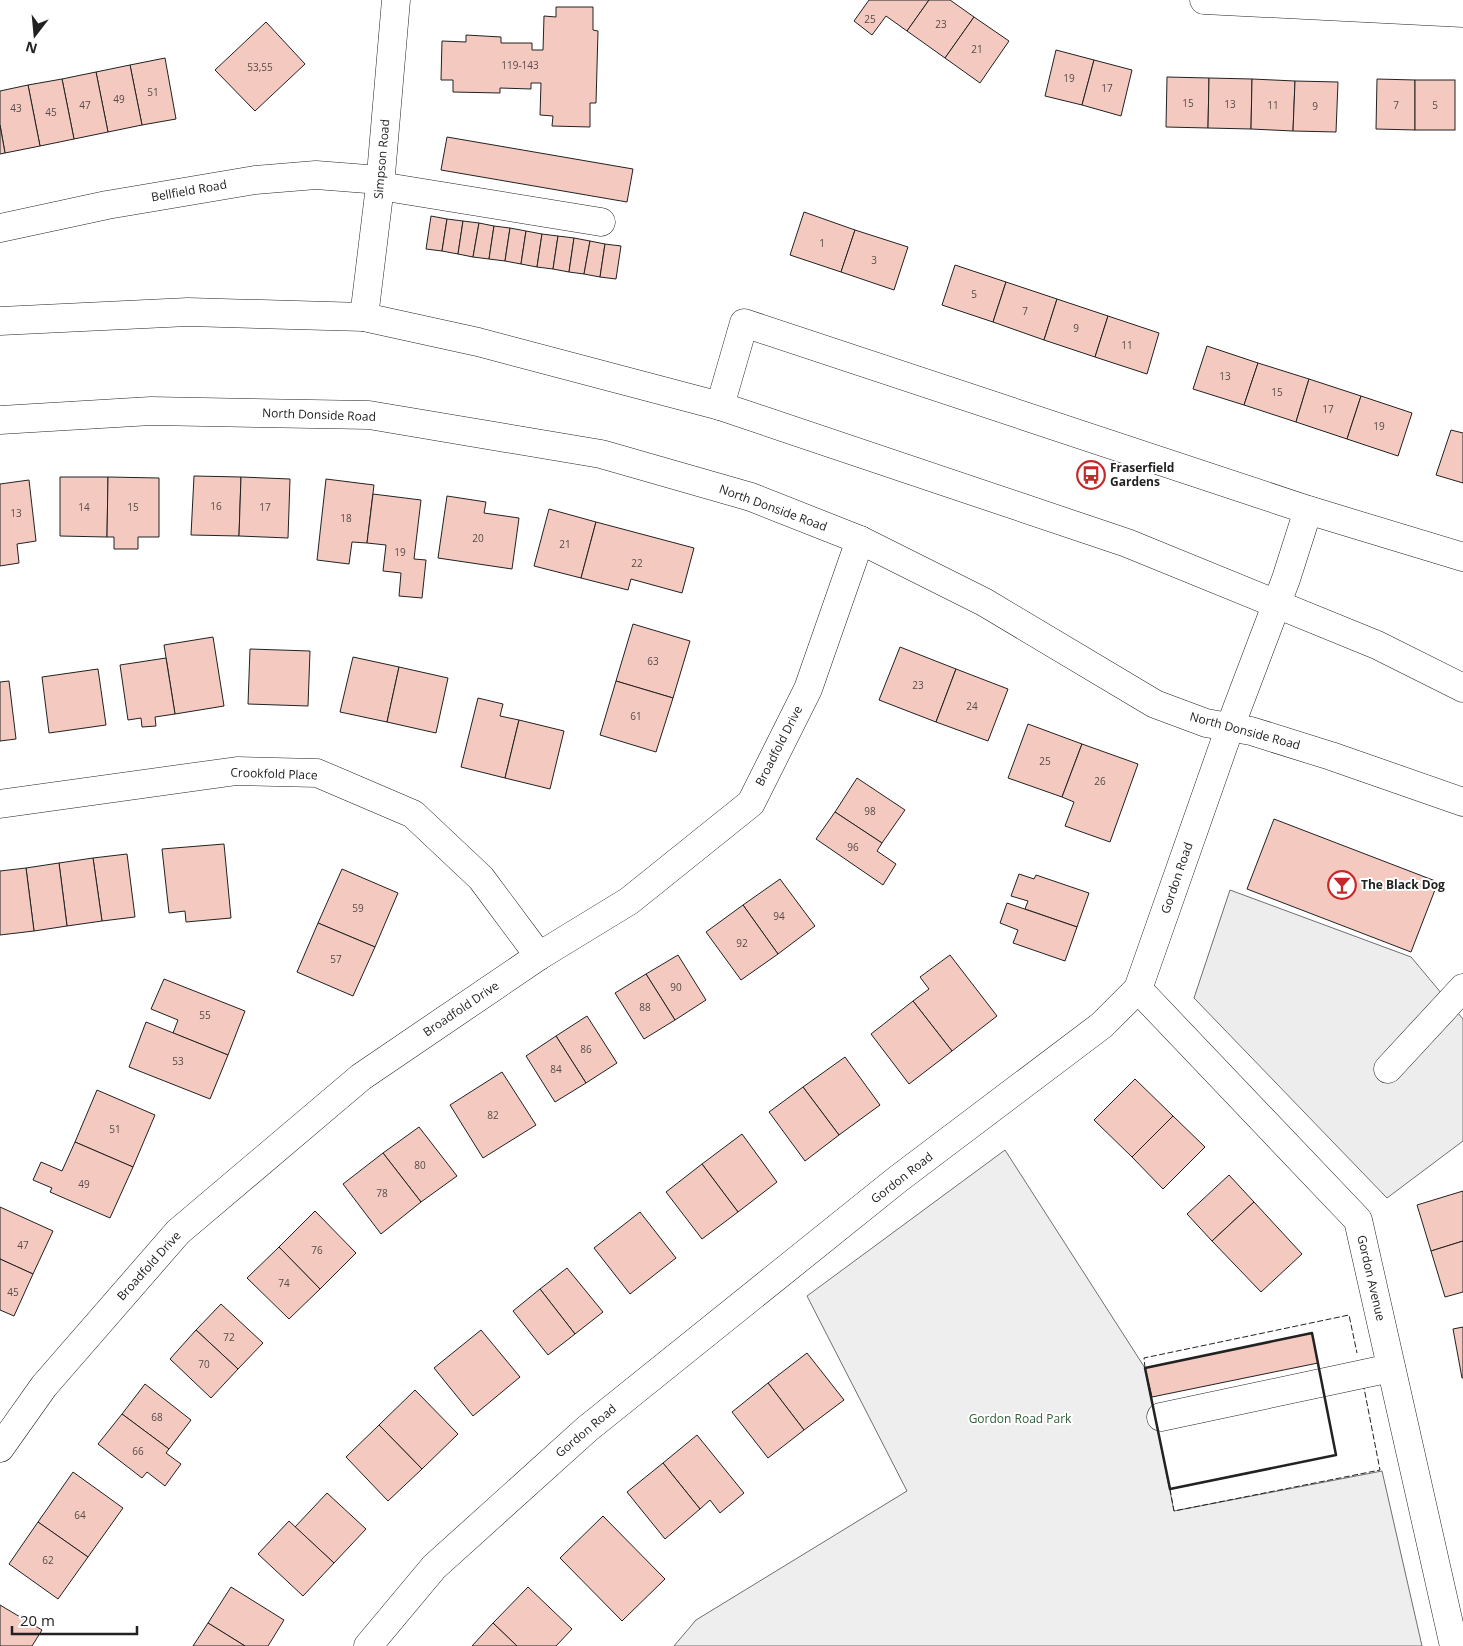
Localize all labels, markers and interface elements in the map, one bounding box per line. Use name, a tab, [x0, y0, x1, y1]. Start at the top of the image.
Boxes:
north arrow	[10, 10, 60, 60]
house number: 25	[864, 12, 876, 26]
house number: 23	[935, 17, 947, 31]
text: N	[23, 37, 39, 59]
house number: 21	[971, 42, 983, 56]
house number: 119-143	[501, 58, 539, 72]
house number: 53,55	[247, 60, 273, 74]
house number: 19	[1063, 71, 1075, 85]
house number: 17	[1101, 81, 1113, 95]
house number: 51	[147, 85, 159, 99]
house number: 49	[113, 92, 125, 106]
house number: 15	[1182, 96, 1194, 110]
house number: 13	[1224, 97, 1236, 111]
house number: 47	[79, 98, 91, 112]
house number: 11	[1267, 98, 1279, 112]
house number: 7	[1393, 98, 1399, 112]
house number: 5	[1432, 98, 1438, 112]
house number: 9	[1312, 99, 1318, 113]
house number: 43	[10, 101, 22, 115]
house number: 45	[45, 105, 57, 119]
street label: Simpson Road	[370, 118, 393, 200]
street label: Bellfield Road	[150, 175, 228, 206]
house number: 1	[819, 236, 825, 250]
house number: 3	[871, 253, 877, 267]
house number: 5	[971, 287, 977, 301]
house number: 7	[1022, 304, 1028, 318]
house number: 9	[1073, 321, 1079, 335]
house number: 11	[1121, 338, 1133, 352]
house number: 13	[1219, 369, 1231, 383]
house number: 15	[1271, 385, 1283, 399]
house number: 17	[1322, 402, 1334, 416]
street label: North Donside Road	[262, 404, 376, 425]
house number: 19	[1373, 419, 1385, 433]
place label: Fraserfield Gardens	[1110, 459, 1174, 490]
bus stop icon: Fraserfield Gardens	[1076, 460, 1106, 490]
street label: North Donside Road	[717, 480, 830, 535]
house number: 16	[210, 499, 222, 513]
house number: 14	[78, 500, 90, 514]
house number: 15	[127, 500, 139, 514]
house number: 17	[259, 500, 271, 514]
house number: 13	[10, 506, 22, 520]
house number: 18	[340, 511, 352, 525]
house number: 20	[472, 531, 484, 545]
house number: 21	[559, 537, 571, 551]
house number: 19	[394, 545, 406, 559]
house number: 22	[631, 556, 643, 570]
house number: 63	[647, 654, 659, 668]
house number: 23	[912, 678, 924, 692]
house number: 24	[966, 699, 978, 713]
street label: Broadfold Drive	[751, 702, 806, 789]
street label: North Donside Road	[1188, 708, 1302, 753]
house number: 61	[630, 709, 642, 723]
house number: 25	[1039, 754, 1051, 768]
street label: Crookfold Place	[230, 763, 318, 784]
house number: 26	[1094, 774, 1106, 788]
house number: 98	[864, 804, 876, 818]
house number: 96	[847, 840, 859, 854]
street label: Gordon Road	[1156, 840, 1197, 916]
bar icon: The Black Dog	[1327, 870, 1357, 900]
place label: The Black Dog	[1361, 876, 1445, 893]
house number: 59	[352, 901, 364, 915]
house number: 94	[773, 909, 785, 923]
house number: 92	[736, 936, 748, 950]
house number: 57	[330, 952, 342, 966]
street label: Broadfold Drive	[419, 977, 502, 1040]
house number: 90	[670, 980, 682, 994]
house number: 88	[639, 1000, 651, 1014]
house number: 55	[199, 1008, 211, 1022]
house number: 86	[580, 1042, 592, 1056]
house number: 53	[172, 1054, 184, 1068]
house number: 84	[550, 1062, 562, 1076]
house number: 82	[487, 1108, 499, 1122]
house number: 51	[109, 1122, 121, 1136]
street label: Gordon Road	[867, 1148, 936, 1207]
house number: 80	[414, 1158, 426, 1172]
house number: 49	[78, 1177, 90, 1191]
house number: 78	[376, 1186, 388, 1200]
street label: Broadfold Drive	[113, 1227, 185, 1304]
street label: Gordon Avenue	[1353, 1233, 1390, 1323]
house number: 47	[17, 1238, 29, 1252]
house number: 76	[311, 1243, 323, 1257]
house number: 74	[278, 1276, 290, 1290]
house number: 45	[7, 1285, 19, 1299]
house number: 72	[223, 1330, 235, 1344]
house number: 70	[198, 1357, 210, 1371]
street label: Gordon Road	[552, 1400, 620, 1461]
house number: 68	[151, 1410, 163, 1424]
park label: Gordon Road Park	[969, 1410, 1072, 1427]
house number: 66	[132, 1444, 144, 1458]
house number: 64	[74, 1508, 86, 1522]
house number: 62	[42, 1553, 54, 1567]
scale bar	[12, 1604, 138, 1636]
text: 20 m	[20, 1610, 55, 1630]

